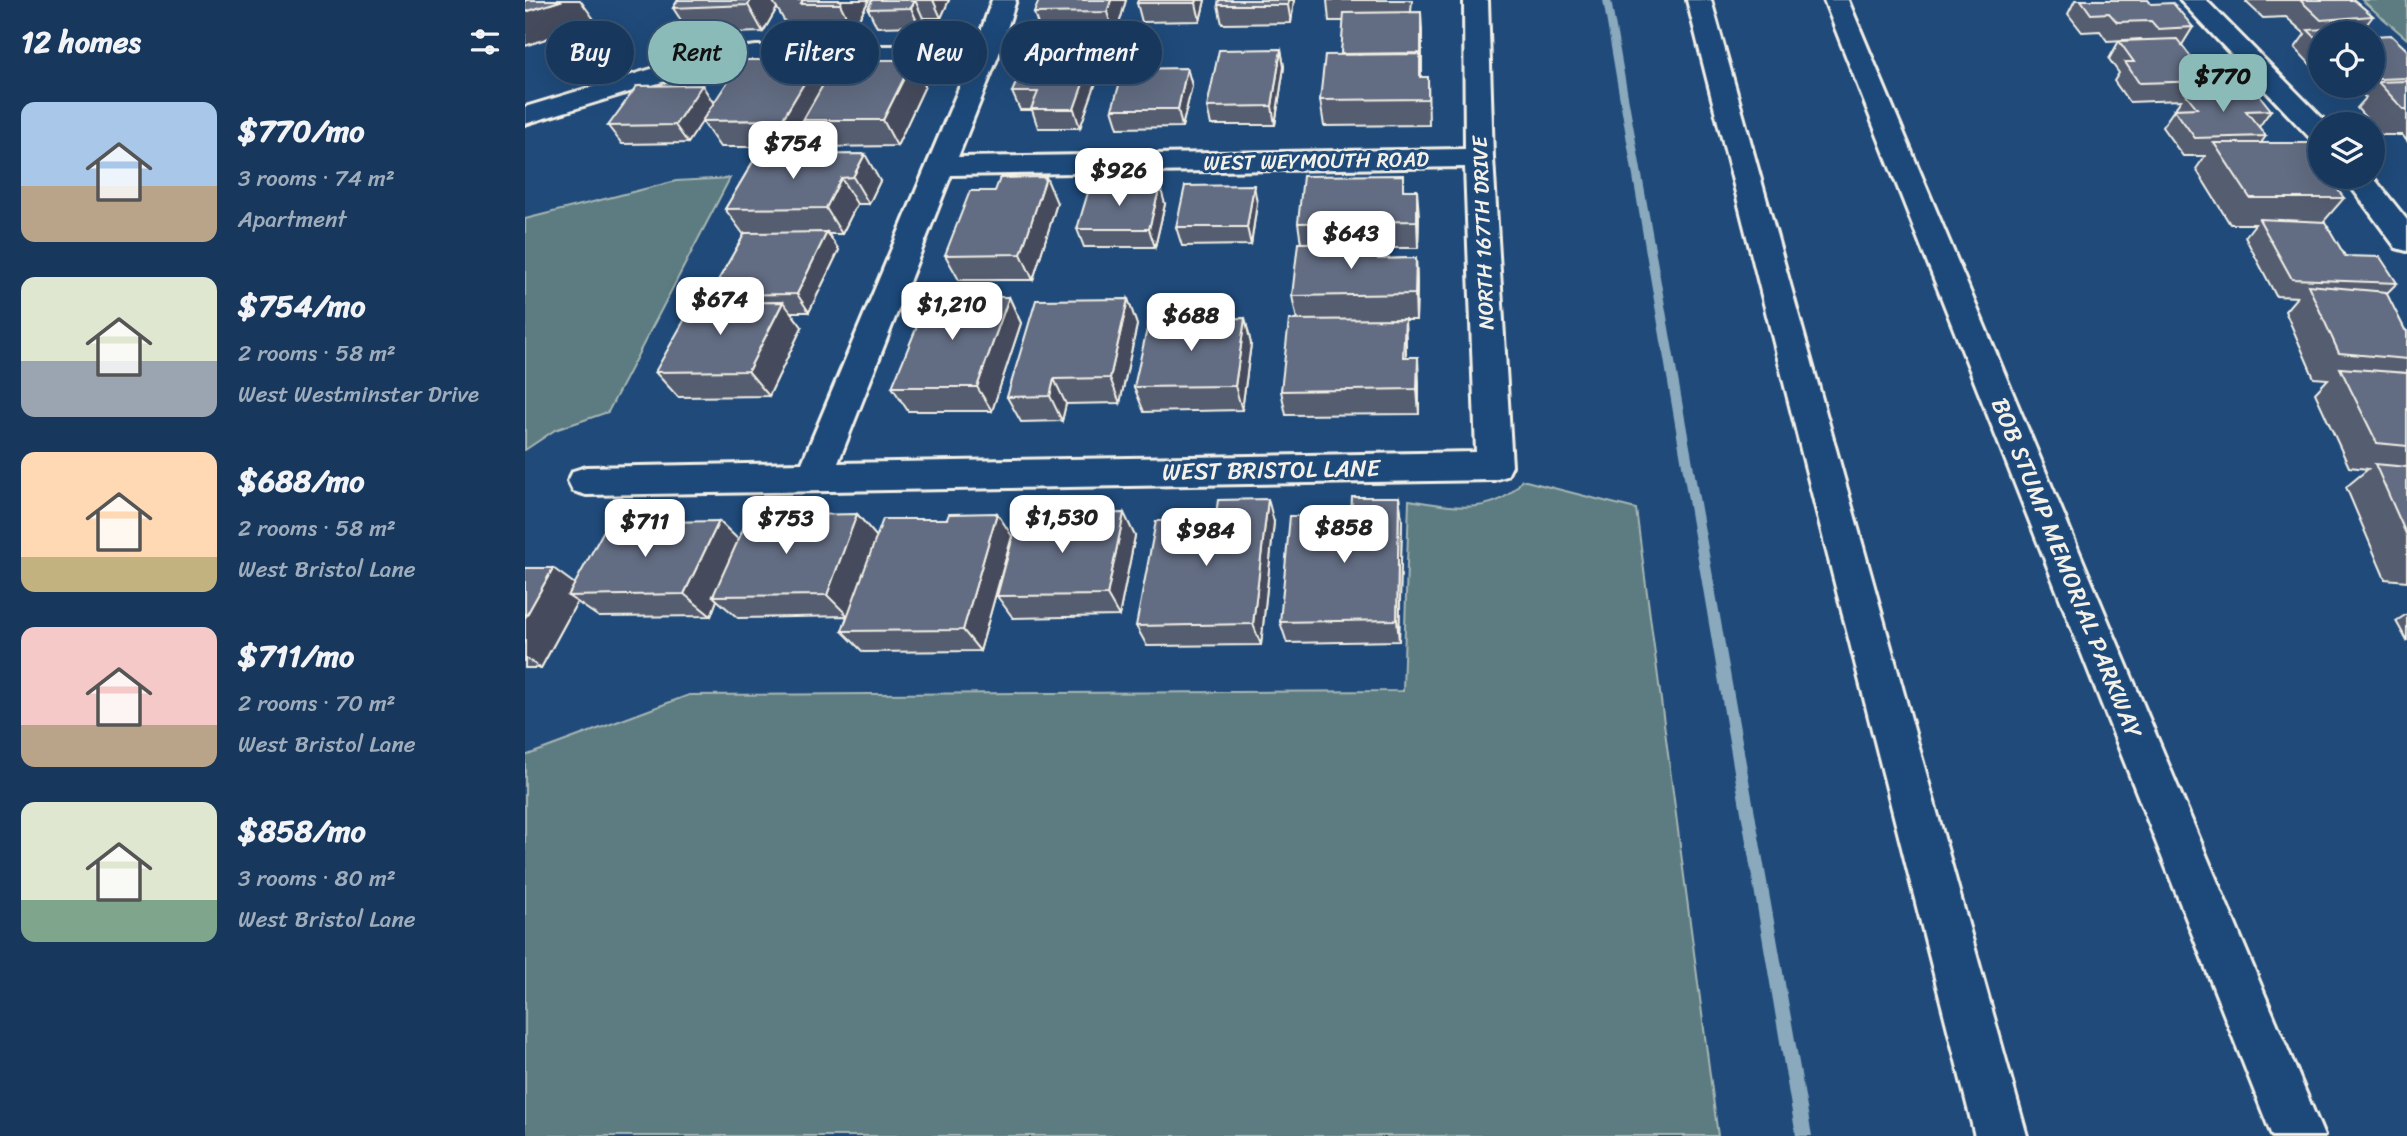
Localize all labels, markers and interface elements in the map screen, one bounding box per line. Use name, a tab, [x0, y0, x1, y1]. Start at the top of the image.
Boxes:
text: 12 homes	[21, 15, 141, 69]
chip: Buy	[546, 21, 634, 84]
chip: Rent	[648, 21, 747, 84]
chip: Filters	[761, 21, 879, 84]
chip: New	[893, 21, 987, 84]
chip: Apartment	[1001, 21, 1162, 84]
map controls	[2308, 21, 2385, 189]
button: locate	[2308, 21, 2385, 98]
icon: filters	[466, 23, 504, 61]
pin: $770	[2182, 54, 2264, 114]
text: $770	[2195, 56, 2251, 97]
text: $770/mo	[238, 104, 365, 158]
button: layers	[2308, 112, 2385, 189]
pin: $754	[752, 122, 834, 181]
text: $754	[764, 123, 822, 164]
icon: home	[77, 130, 161, 214]
street label: NORTH 167TH DRIVE	[1461, 134, 1505, 331]
street label: WEST WEYMOUTH ROAD	[1203, 140, 1429, 182]
pin: $926	[1078, 148, 1160, 208]
text: $926	[1091, 150, 1147, 191]
text: 3 rooms · 74 m²	[238, 158, 395, 199]
text: Apartment	[238, 199, 347, 240]
pin: $643	[1310, 212, 1392, 271]
text: $643	[1323, 213, 1379, 254]
pin: $674	[679, 278, 761, 337]
text: $754/mo	[238, 279, 366, 333]
text: $674	[692, 279, 748, 320]
pin: $1,210	[895, 282, 1009, 342]
text: $1,210	[917, 284, 987, 325]
pin: $688	[1150, 294, 1232, 353]
text: $688	[1163, 295, 1219, 336]
icon: home	[77, 305, 161, 389]
text: 2 rooms · 58 m²	[238, 333, 396, 374]
text: West Westminster Drive	[238, 374, 479, 415]
street label: BOB STUMP MEMORIAL PARKWAY	[1979, 391, 2155, 746]
street label: WEST BRISTOL LANE	[1162, 447, 1382, 493]
text: $688/mo	[238, 454, 365, 508]
icon: home	[77, 480, 161, 564]
pin: $753	[745, 496, 827, 556]
pin: $1,530	[1005, 496, 1119, 555]
text: $1,530	[1026, 497, 1098, 538]
text: $753	[758, 498, 814, 539]
pin: $711	[604, 500, 686, 559]
text: $711	[621, 501, 669, 542]
pin: $858	[1303, 505, 1385, 565]
text: $858	[1315, 507, 1373, 548]
text: 2 rooms · 58 m²	[238, 508, 396, 549]
pin: $984	[1165, 508, 1247, 568]
text: $984	[1177, 510, 1235, 551]
text: West Bristol Lane	[238, 549, 416, 590]
text: $711/mo	[238, 629, 354, 683]
icon: home	[77, 655, 161, 739]
text: 2 rooms · 70 m²	[238, 683, 396, 724]
text: West Bristol Lane	[238, 724, 416, 765]
text: $858/mo	[238, 804, 366, 858]
icon: home	[77, 830, 161, 914]
text: 3 rooms · 80 m²	[238, 858, 396, 899]
text: West Bristol Lane	[238, 899, 416, 940]

